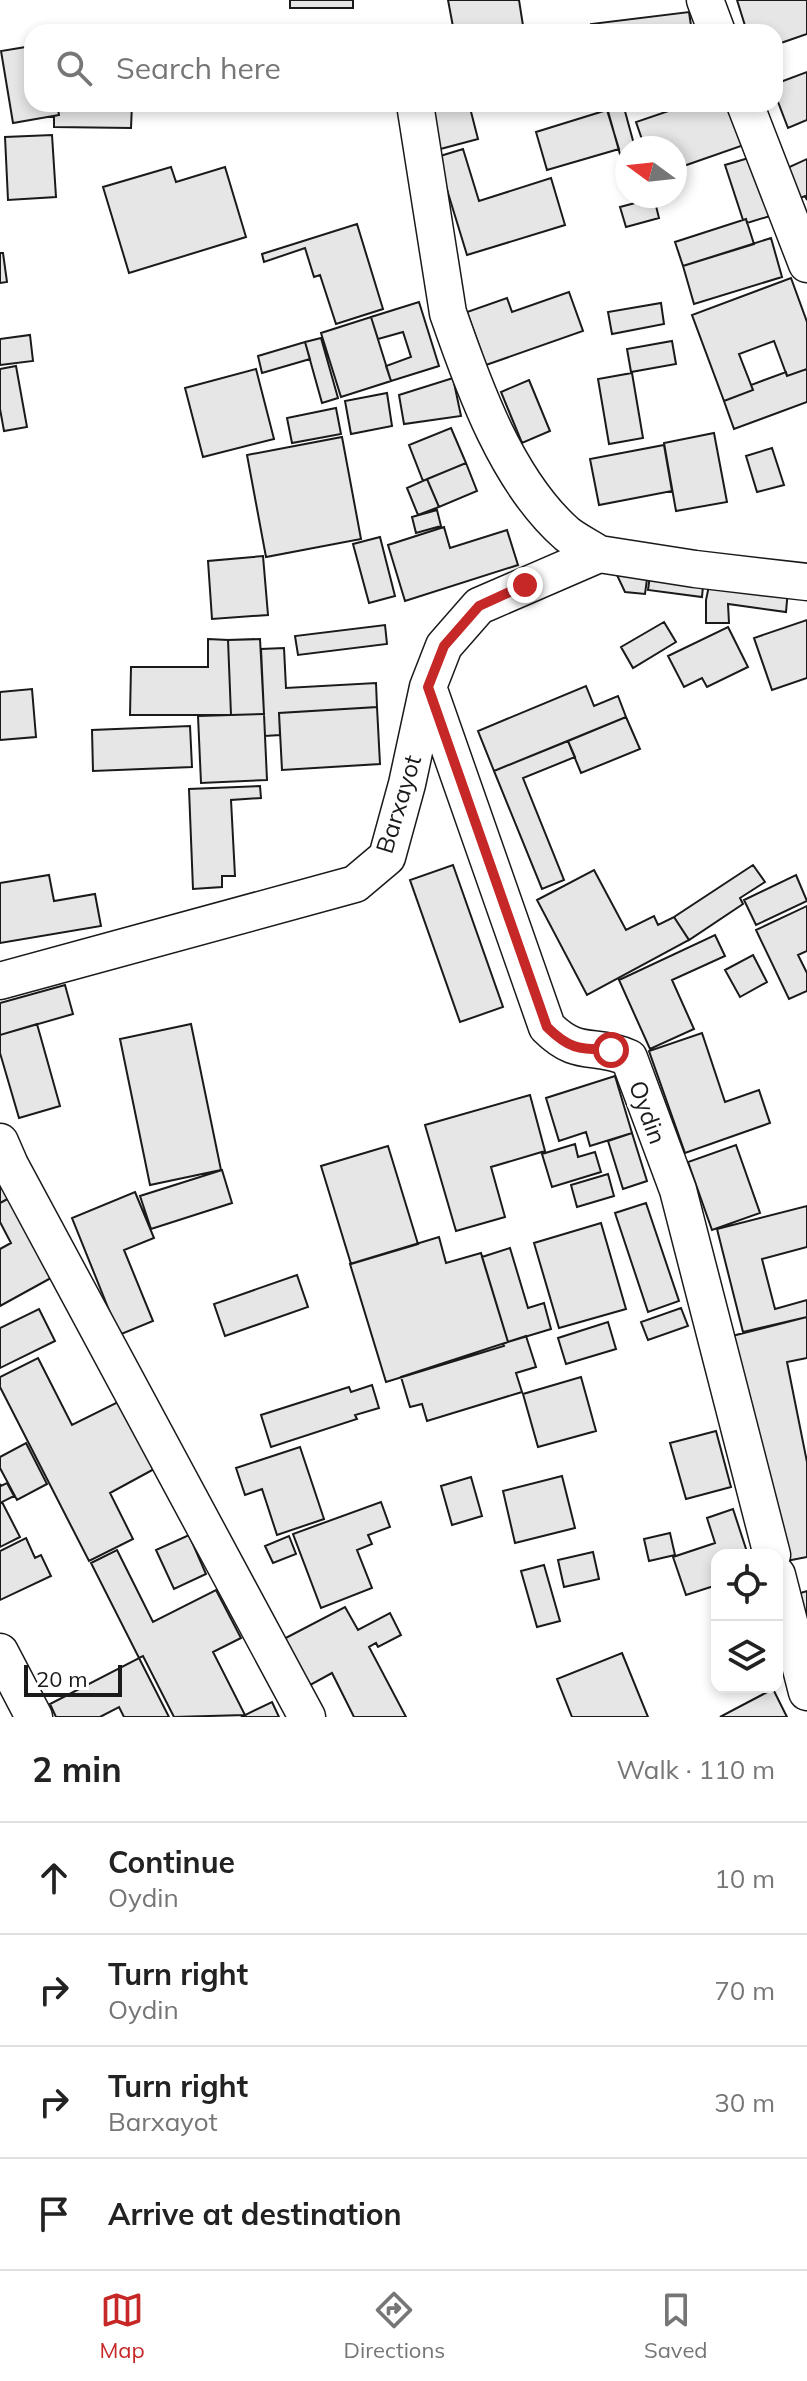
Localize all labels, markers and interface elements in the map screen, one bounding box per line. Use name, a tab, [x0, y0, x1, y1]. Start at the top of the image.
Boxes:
search box	[24, 24, 783, 112]
icon: search	[52, 46, 96, 90]
text: Search here	[116, 49, 281, 87]
north arrow	[615, 136, 687, 208]
route end	[507, 567, 543, 603]
street label: Barxayot	[369, 751, 427, 857]
route start	[593, 1032, 629, 1068]
street label: Oydin	[623, 1076, 673, 1148]
map controls	[711, 1549, 783, 1693]
button: locate	[711, 1549, 783, 1621]
button: layers	[711, 1621, 783, 1693]
scale bar	[24, 1661, 122, 1697]
text: 20 m	[36, 1665, 87, 1693]
text: 2 min	[32, 1748, 122, 1791]
text: Walk · 110 m	[616, 1753, 775, 1786]
text: Continue	[108, 1843, 235, 1881]
icon: ahead	[32, 1856, 76, 1900]
text: 10 m	[714, 1862, 775, 1895]
text: Oydin	[108, 1881, 179, 1914]
text: Turn right	[108, 1955, 248, 1993]
icon: right	[32, 1968, 76, 2012]
text: 70 m	[714, 1974, 775, 2007]
text: Oydin	[108, 1993, 179, 2026]
text: Turn right	[108, 2067, 248, 2105]
icon: right	[32, 2080, 76, 2124]
text: 30 m	[714, 2086, 775, 2119]
text: Barxayot	[108, 2105, 218, 2138]
icon: arrive	[32, 2192, 76, 2236]
text: Arrive at destination	[108, 2195, 402, 2233]
tab: Map	[99, 2288, 145, 2364]
tab: Directions	[344, 2288, 445, 2364]
tab: Saved	[644, 2288, 708, 2364]

